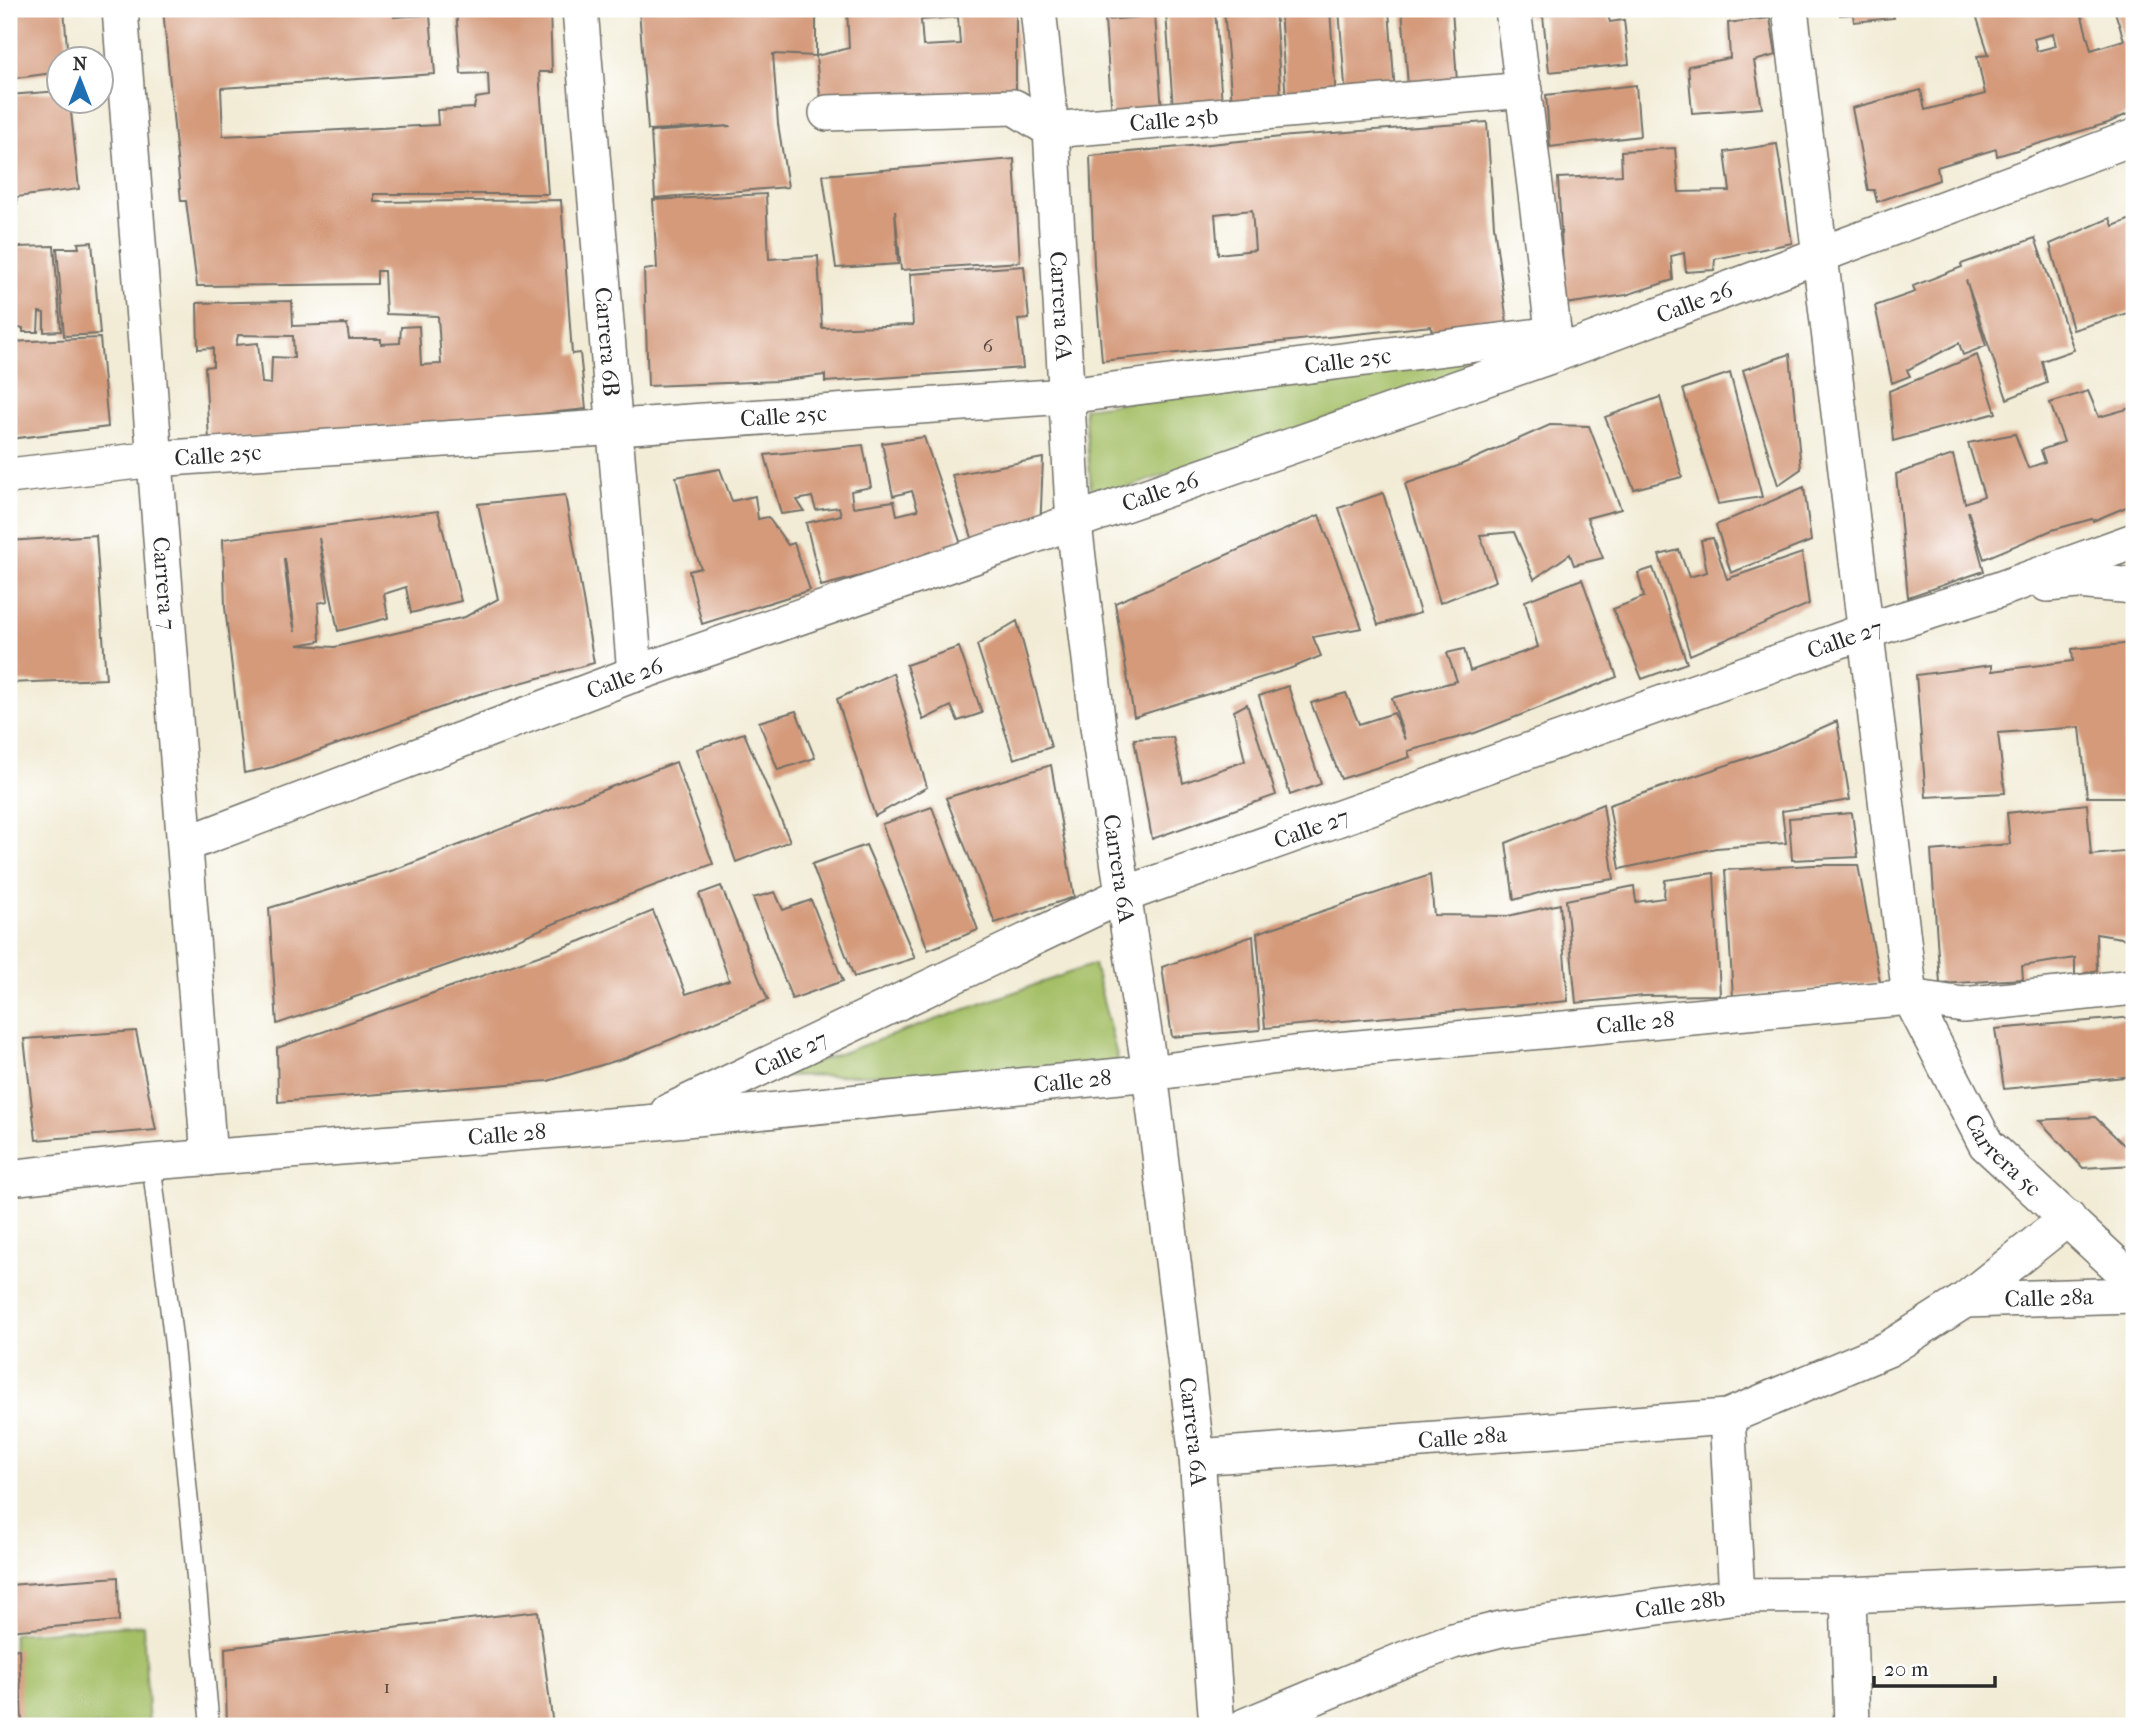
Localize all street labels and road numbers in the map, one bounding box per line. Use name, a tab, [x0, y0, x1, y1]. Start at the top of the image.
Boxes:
street label: Calle 25b	[1128, 102, 1219, 137]
street label: Carrera 6A	[1045, 250, 1078, 363]
street label: Calle 26	[1653, 275, 1737, 329]
street label: Carrera 6B	[590, 286, 626, 398]
street label: Calle 25c	[1303, 341, 1392, 379]
street label: Calle 25c	[739, 399, 828, 432]
street label: Calle 25c	[174, 438, 262, 471]
street label: Calle 26	[1118, 466, 1202, 517]
street label: Carrera 7	[147, 536, 182, 631]
street label: Calle 27	[1803, 613, 1886, 664]
street label: Calle 26	[583, 652, 667, 704]
street label: Calle 27	[1270, 802, 1353, 854]
street label: Carrera 6A	[1098, 812, 1141, 926]
street label: Calle 28	[1595, 1005, 1676, 1039]
street label: Calle 27	[750, 1024, 832, 1082]
street label: Calle 28	[1032, 1063, 1113, 1098]
street label: Carrera 5c	[1959, 1109, 2047, 1202]
street label: Calle 28	[467, 1117, 547, 1150]
street label: Calle 28a	[2004, 1283, 2094, 1312]
street label: Carrera 6A	[1174, 1376, 1213, 1488]
street label: Calle 28a	[1417, 1420, 1508, 1454]
street label: Calle 28b	[1633, 1584, 1727, 1624]

